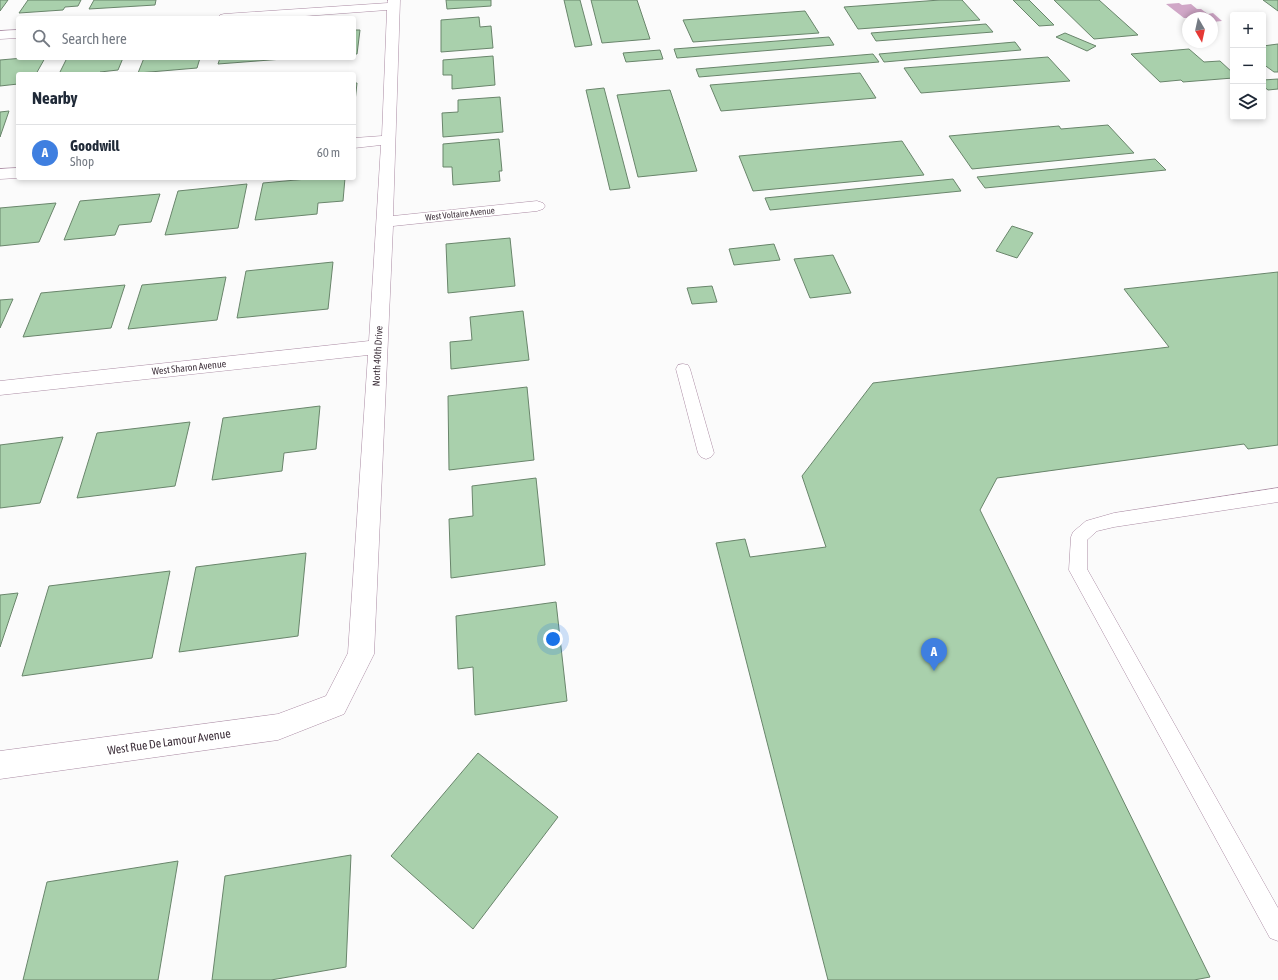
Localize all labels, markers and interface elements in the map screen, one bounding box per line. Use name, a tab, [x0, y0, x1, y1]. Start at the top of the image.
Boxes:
north arrow	[1182, 12, 1218, 48]
map controls	[1230, 12, 1266, 120]
button: +	[1230, 12, 1266, 48]
search box	[16, 16, 356, 60]
icon: search	[30, 27, 52, 49]
text: Search here	[62, 30, 127, 47]
button: −	[1230, 48, 1266, 84]
button: layers	[1230, 84, 1266, 120]
text: Nearby	[32, 88, 78, 108]
text: Goodwill	[70, 137, 120, 154]
text: A	[42, 145, 48, 160]
text: 60 m	[317, 145, 340, 160]
text: Shop	[70, 154, 94, 169]
street label: West Voltaire Avenue	[425, 205, 495, 223]
street label: North 40th Drive	[370, 325, 385, 387]
street label: West Sharon Avenue	[151, 358, 227, 377]
your location	[543, 629, 563, 649]
pin: A	[921, 638, 947, 671]
street label: West Rue De Lamour Avenue	[106, 726, 232, 758]

